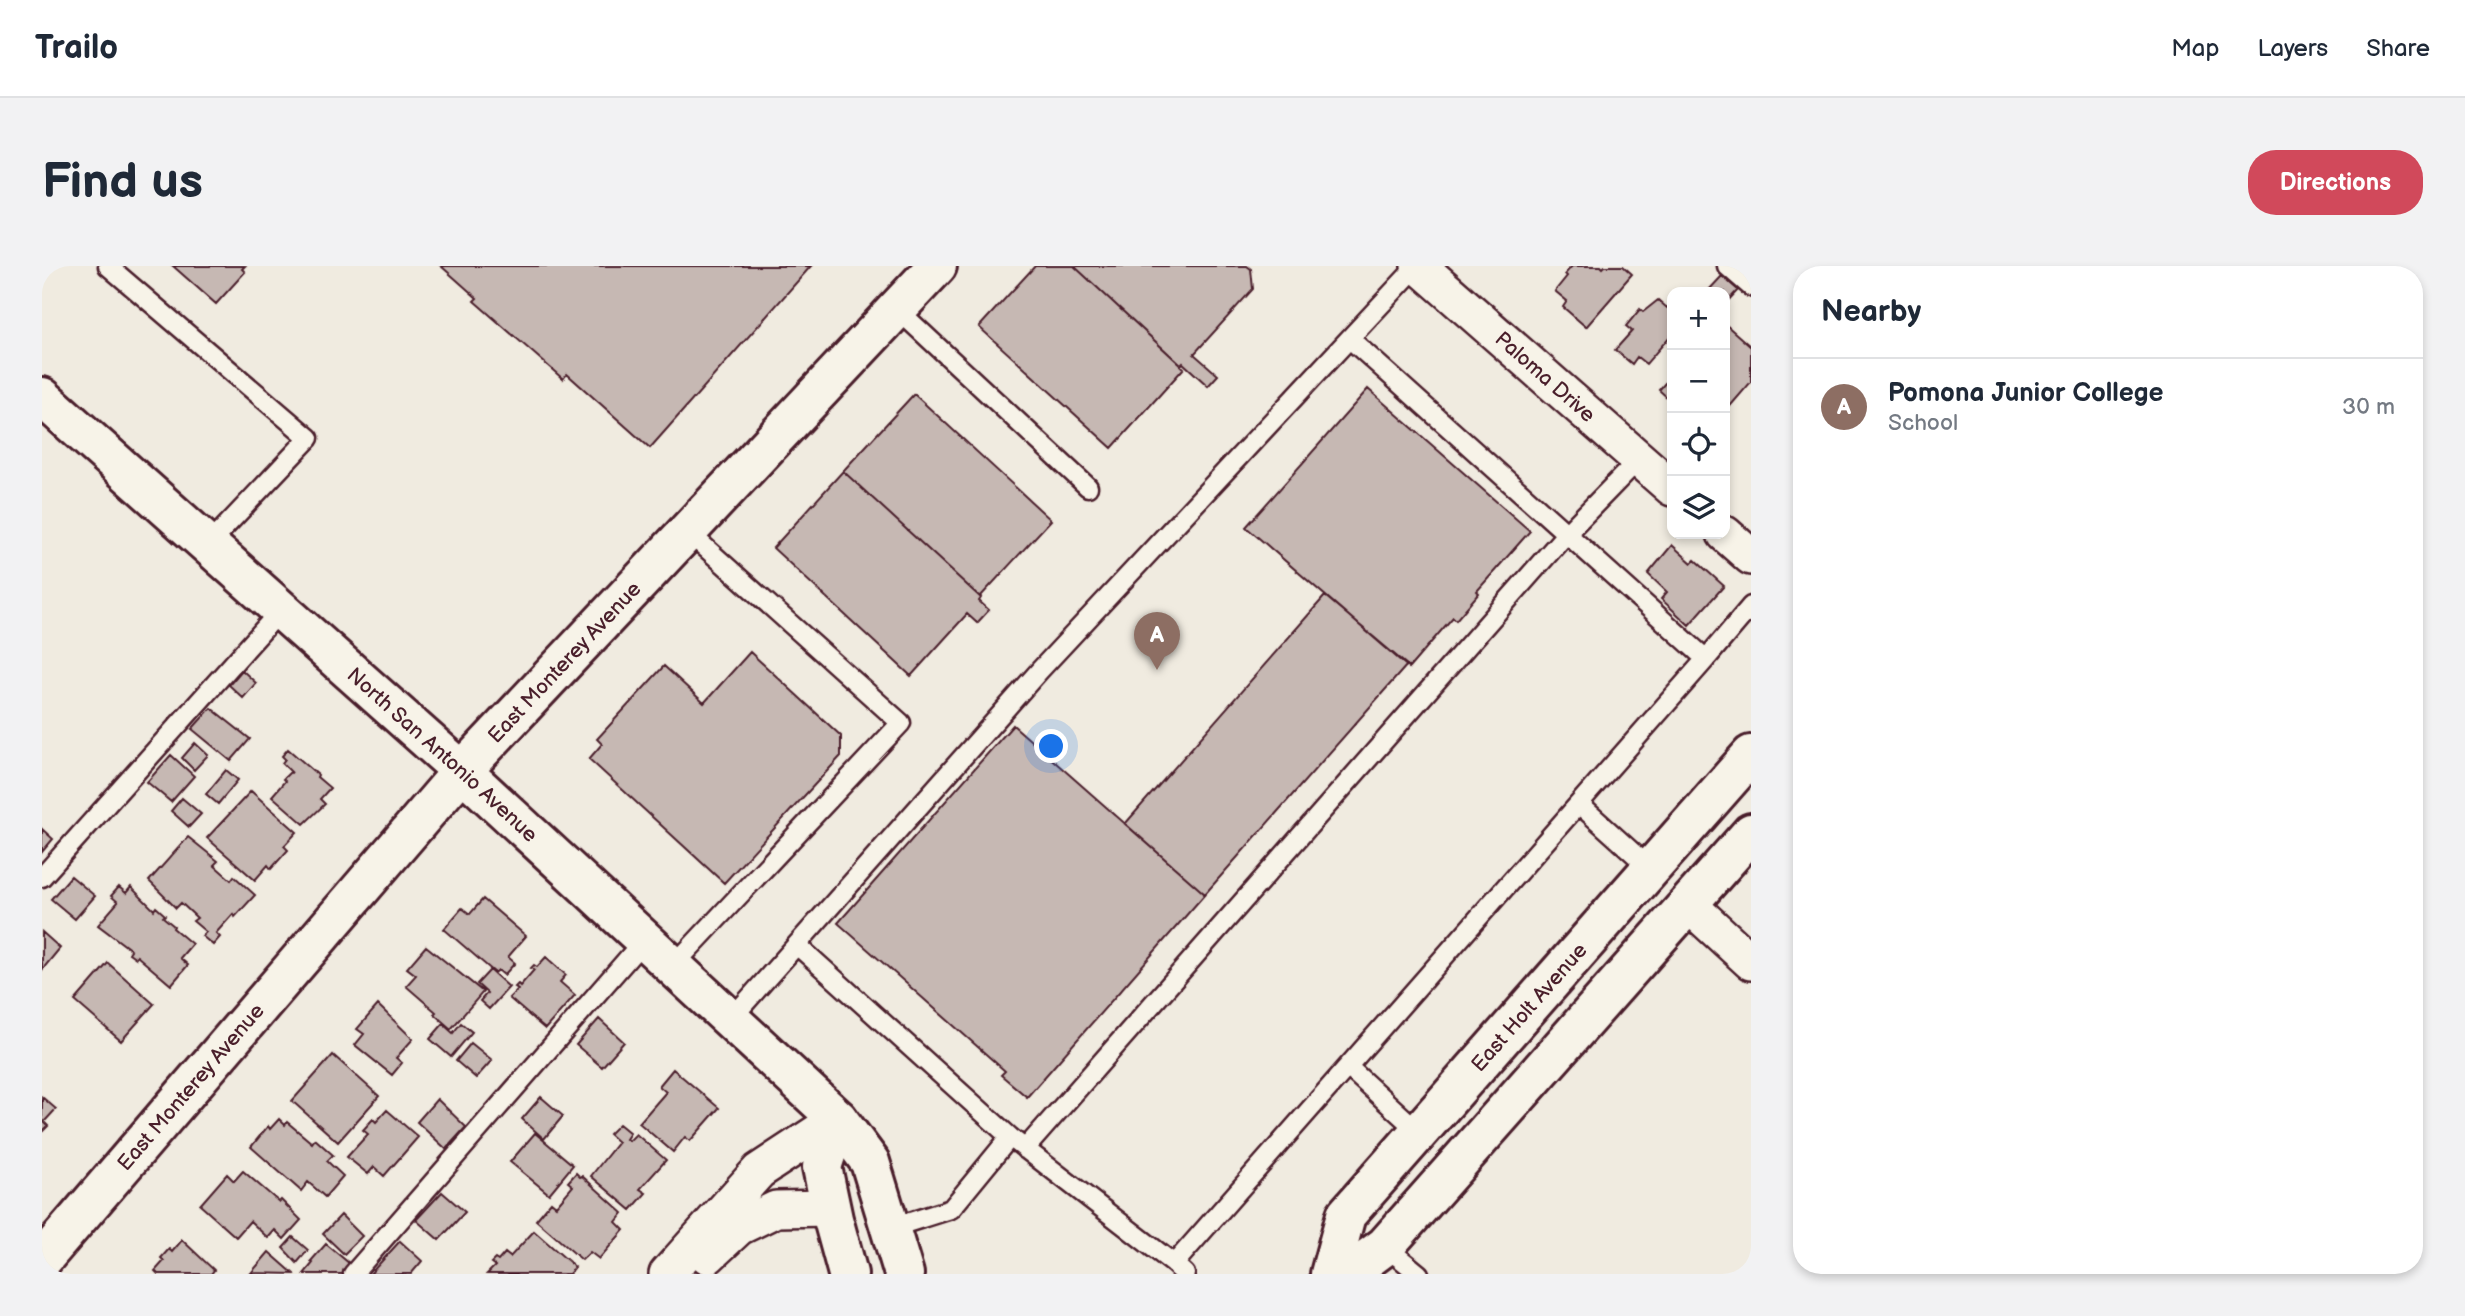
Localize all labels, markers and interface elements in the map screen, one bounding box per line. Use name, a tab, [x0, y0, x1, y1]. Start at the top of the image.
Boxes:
text: Trailo	[35, 28, 118, 68]
text: Map	[2171, 34, 2219, 63]
text: Layers	[2257, 34, 2328, 63]
text: Share	[2366, 34, 2430, 63]
button: Directions	[2248, 150, 2423, 215]
text: Find us	[42, 153, 203, 212]
map controls	[1667, 287, 1730, 539]
button: +	[1667, 287, 1730, 350]
text: Nearby	[1821, 294, 1921, 330]
street label: Paloma Drive	[1490, 327, 1600, 428]
button: −	[1667, 350, 1730, 413]
text: Pomona Junior College	[1888, 378, 2163, 409]
text: A	[1837, 393, 1851, 421]
text: 30 m	[2342, 393, 2395, 421]
text: School	[1888, 409, 1958, 437]
button: locate	[1667, 413, 1730, 476]
button: layers	[1667, 476, 1730, 539]
street label: East Monterey Avenue	[483, 577, 647, 748]
pin: A	[1134, 612, 1180, 670]
street label: North San Antonio Avenue	[342, 663, 543, 848]
your location	[1034, 729, 1068, 763]
street label: East Holt Avenue	[1466, 938, 1593, 1077]
street label: East Monterey Avenue	[112, 999, 270, 1176]

